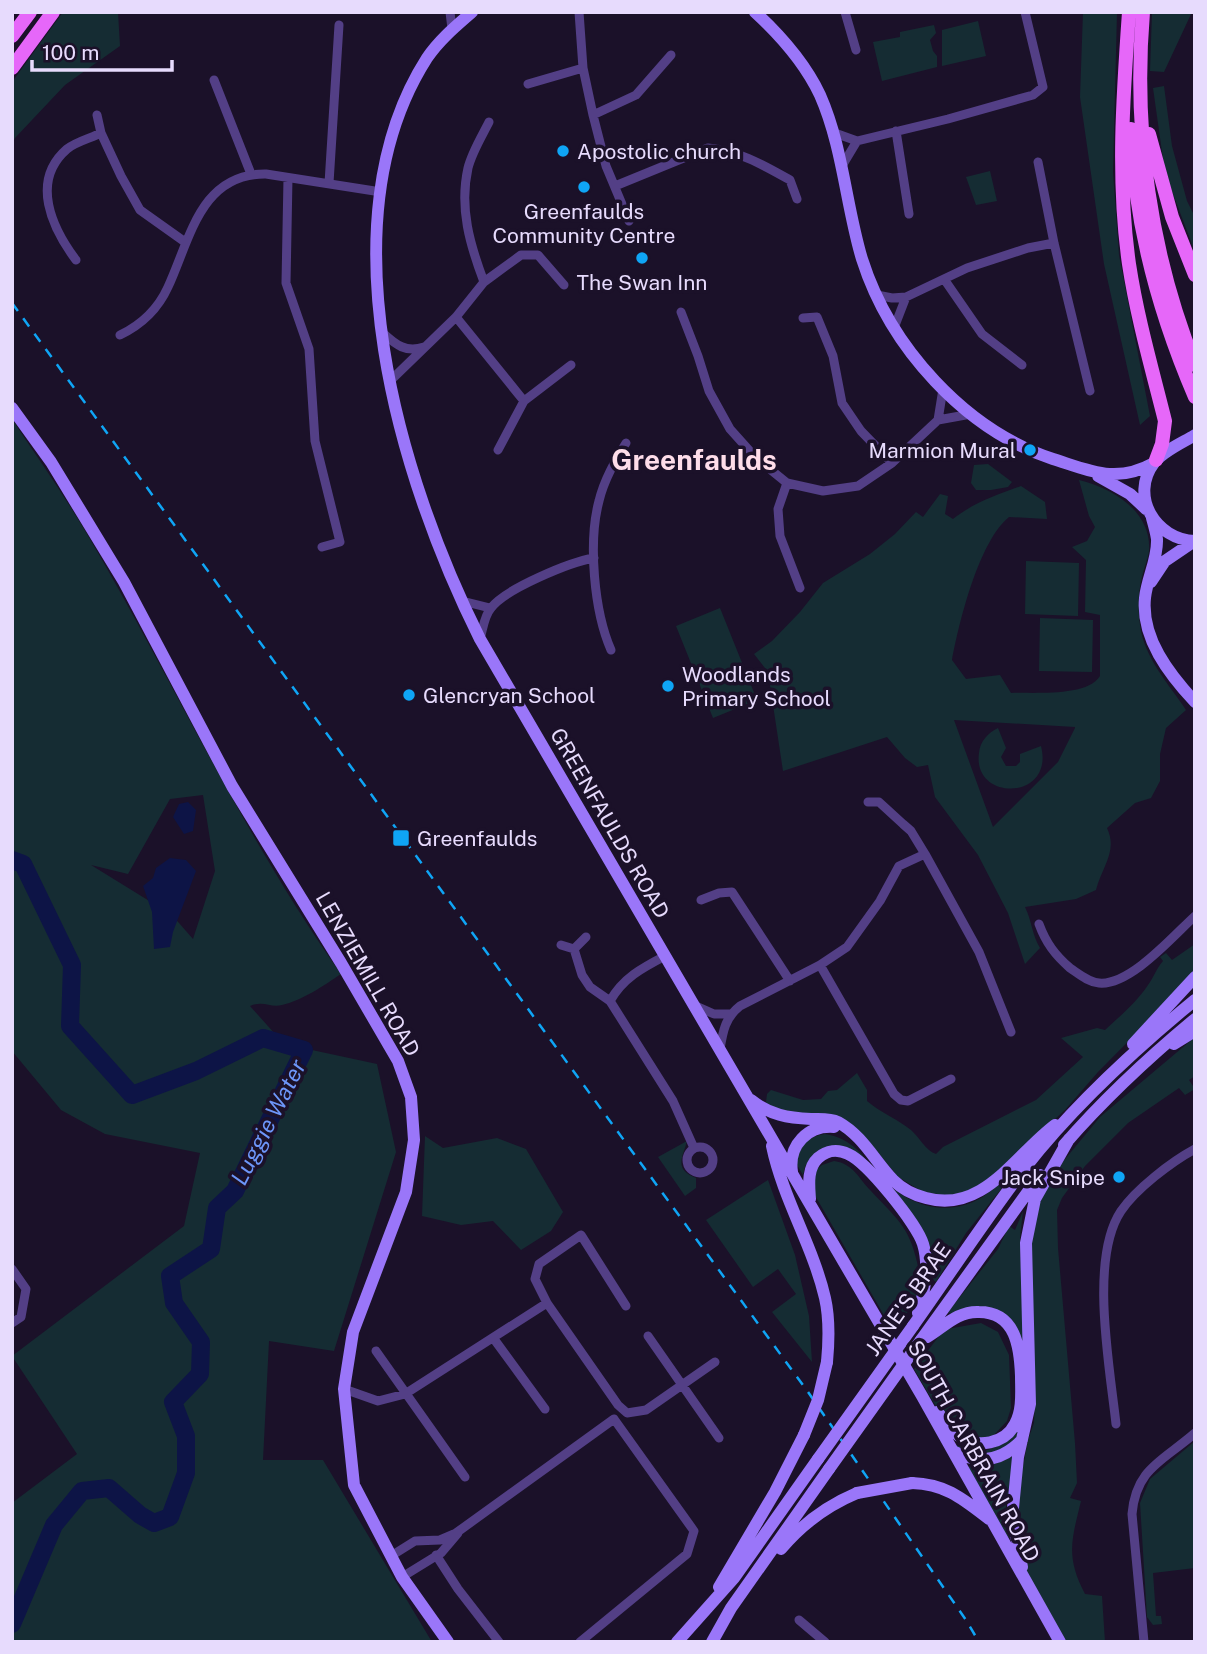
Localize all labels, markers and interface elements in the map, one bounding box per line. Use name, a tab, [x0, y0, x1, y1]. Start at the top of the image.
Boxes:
scale bar	[32, 28, 172, 72]
text: 100 m	[42, 40, 99, 65]
place label: Apostolic church	[577, 139, 741, 164]
marker: Apostolic church	[555, 143, 571, 159]
marker: Greenfaulds Community Centre	[576, 179, 592, 195]
place label: Greenfaulds Community Centre	[493, 199, 675, 248]
marker: The Swan Inn	[634, 250, 650, 266]
place label: The Swan Inn	[577, 270, 707, 295]
place label: Marmion Mural	[868, 438, 1016, 463]
marker: Marmion Mural	[1022, 442, 1038, 458]
district label: Greenfaulds	[611, 443, 777, 476]
place label: Woodlands Primary School	[682, 662, 831, 711]
marker: Woodlands Primary School	[660, 678, 676, 694]
place label: Glencryan School	[423, 683, 595, 708]
marker: Glencryan School	[401, 687, 417, 703]
street label: GREENFAULDS ROAD	[545, 723, 675, 923]
place label: Greenfaulds	[417, 826, 537, 851]
marker: Greenfaulds	[391, 828, 411, 848]
street label: LENZIEMILL ROAD	[311, 887, 425, 1061]
water label: Luggie Water	[225, 1055, 311, 1189]
place label: Jack Snipe	[1001, 1165, 1105, 1190]
marker: Jack Snipe	[1111, 1169, 1127, 1185]
street label: JANE'S BRAE	[860, 1238, 956, 1360]
street label: SOUTH CARBRAIN ROAD	[903, 1336, 1045, 1566]

